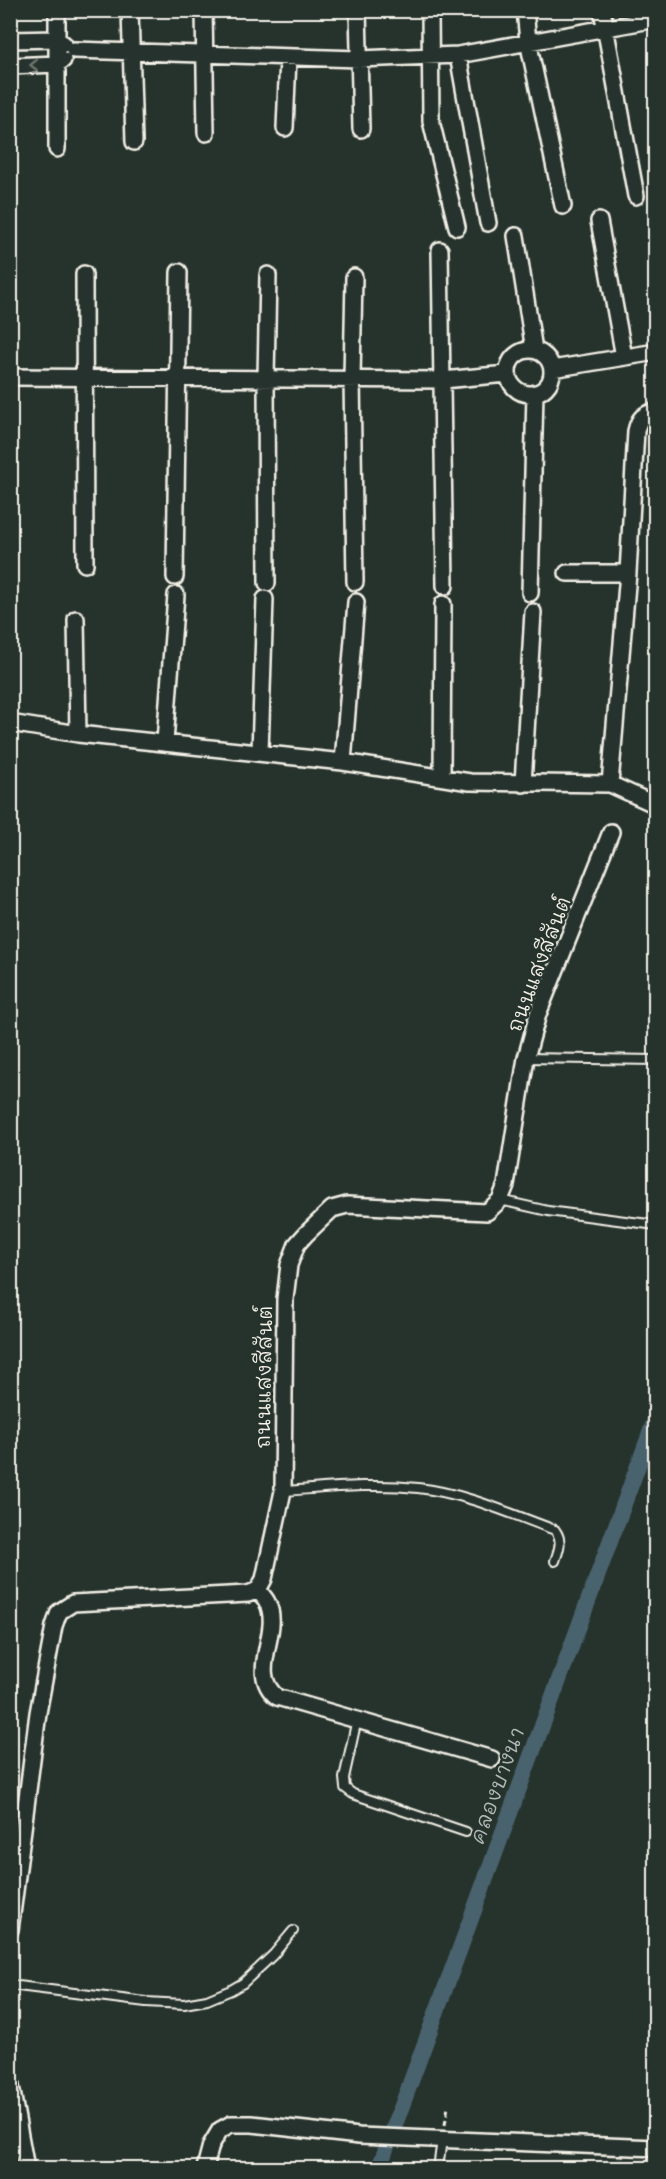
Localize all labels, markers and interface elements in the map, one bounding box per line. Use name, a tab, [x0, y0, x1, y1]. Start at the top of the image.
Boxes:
one-way arrow	[29, 59, 38, 71]
street label: ถนนแสงสีสันต์	[500, 892, 576, 1036]
street label: ถนนแสงสีสันต์	[249, 1305, 277, 1449]
water label: คลองบางนา	[462, 1723, 530, 1847]

